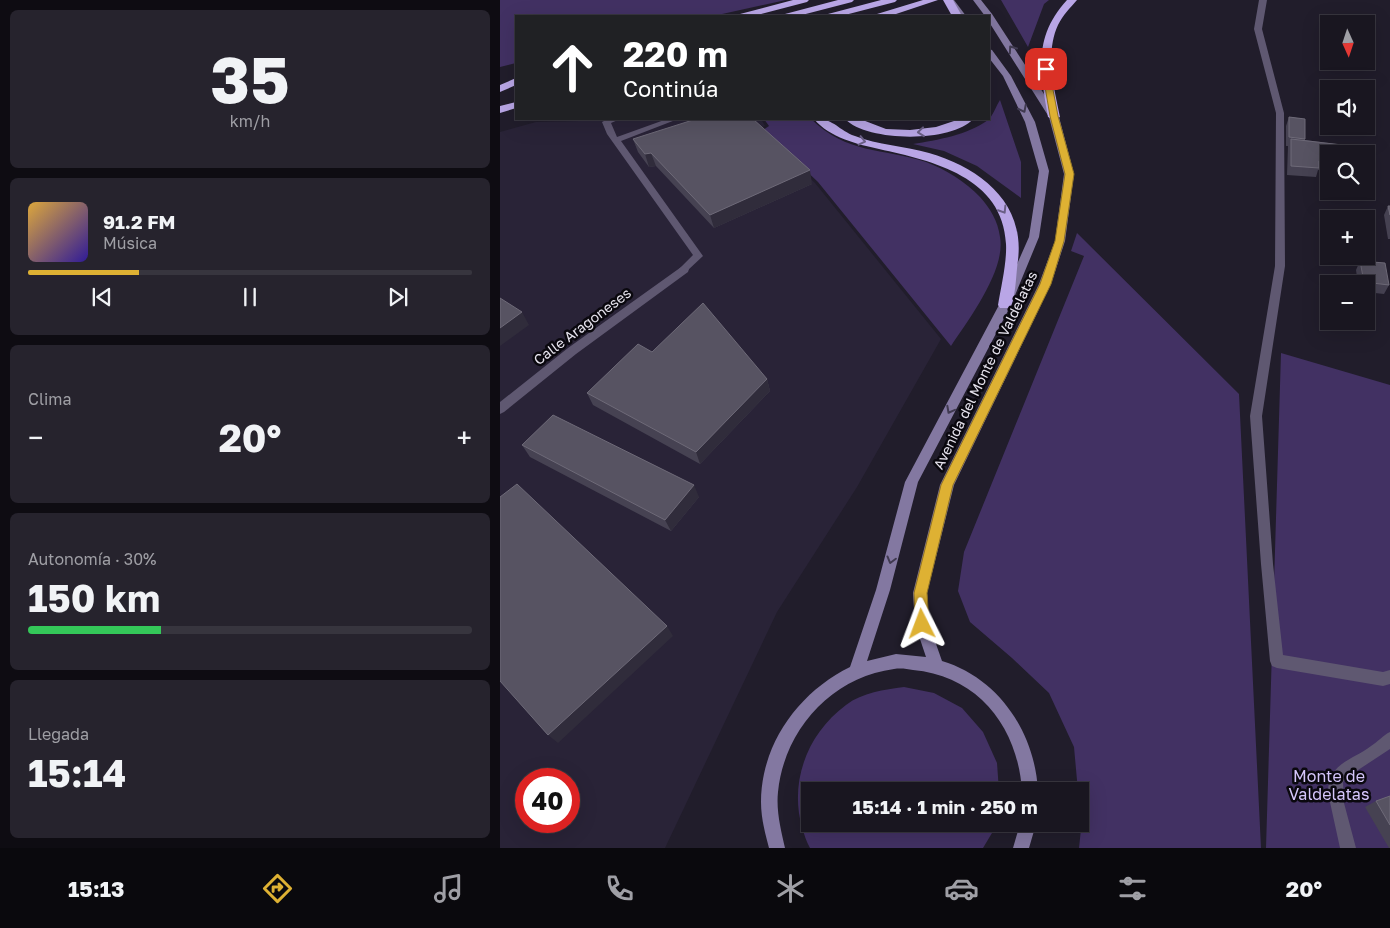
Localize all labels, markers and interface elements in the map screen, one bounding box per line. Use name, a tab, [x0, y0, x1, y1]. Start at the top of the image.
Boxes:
north arrow	[1320, 15, 1375, 70]
map controls	[1320, 15, 1375, 330]
text: 220 m	[623, 33, 728, 75]
icon: ahead	[540, 35, 605, 100]
text: 35	[210, 39, 290, 117]
one-way arrow	[1009, 45, 1018, 55]
pin	[1025, 48, 1067, 90]
icon: arrive	[1032, 55, 1060, 83]
text: Continúa	[623, 75, 718, 102]
button: sound	[1320, 80, 1375, 135]
one-way arrow	[1017, 103, 1027, 112]
text: km/h	[230, 111, 270, 131]
one-way arrow	[917, 126, 925, 137]
one-way arrow	[858, 135, 867, 146]
button: search	[1320, 145, 1375, 200]
one-way arrow	[996, 205, 1006, 214]
text: 91.2 FM	[103, 210, 176, 233]
button: +	[1320, 210, 1375, 265]
text: Música	[103, 233, 157, 253]
street label: Avenida del Monte de Valdelatas	[929, 268, 1041, 472]
button: −	[1320, 275, 1375, 330]
icon: previous	[88, 283, 116, 311]
icon: pause	[236, 283, 264, 311]
icon: next	[384, 283, 412, 311]
street label: Calle Aragoneses	[530, 284, 634, 368]
text: Clima	[28, 389, 72, 409]
one-way arrow	[946, 405, 956, 414]
text: 20°	[219, 415, 281, 460]
text: −	[28, 421, 43, 454]
text: +	[457, 421, 472, 454]
text: Autonomía · 30%	[28, 549, 157, 569]
one-way arrow	[886, 556, 896, 564]
text: 150 km	[28, 575, 160, 620]
position arrow	[895, 597, 947, 649]
text: Llegada	[28, 724, 89, 744]
text: 15:14	[28, 750, 126, 795]
park label: Monte de Valdelatas	[1289, 766, 1369, 804]
speed limit sign: 40	[515, 768, 580, 833]
text: 15:14 · 1 min · 250 m	[852, 795, 1038, 818]
icon: directions	[260, 871, 295, 906]
icon: music	[431, 871, 466, 906]
icon: phone	[602, 871, 637, 906]
icon: climate	[773, 871, 808, 906]
icon: car	[944, 871, 979, 906]
icon: filters	[1115, 871, 1150, 906]
text: 15:13	[68, 875, 124, 902]
text: 20°	[1286, 875, 1322, 902]

